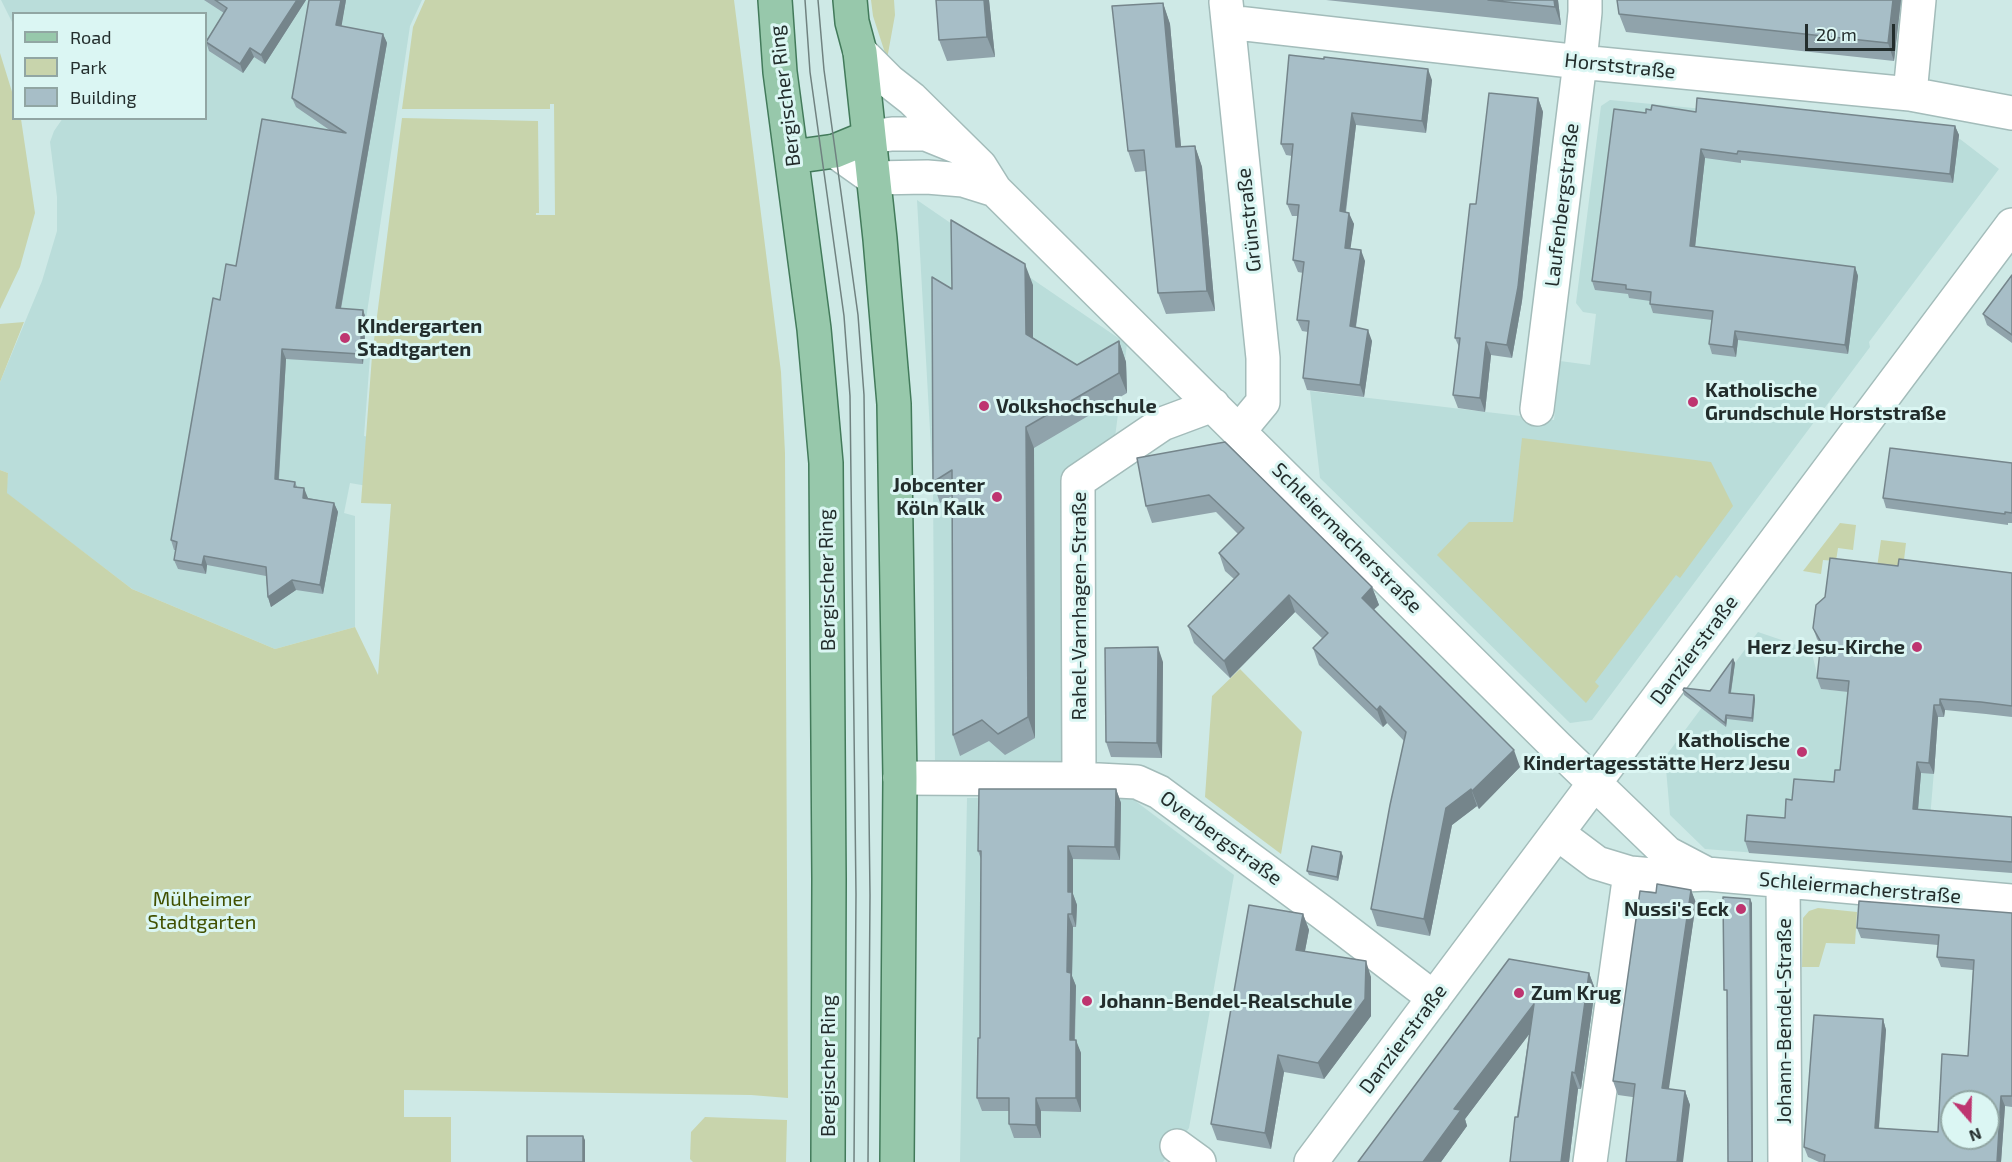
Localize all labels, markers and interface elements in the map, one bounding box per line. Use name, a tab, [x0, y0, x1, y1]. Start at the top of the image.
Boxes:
legend	[12, 12, 207, 120]
scale bar	[1808, 12, 1898, 50]
text: 20 m	[1816, 23, 1857, 45]
street label: Bergischer Ring	[764, 24, 806, 168]
text: Road	[70, 26, 111, 48]
street label: Horststraße	[1563, 48, 1677, 84]
text: Park	[70, 56, 107, 78]
text: Building	[70, 86, 137, 108]
street label: Laufenbergstraße	[1540, 122, 1584, 288]
street label: Grünstraße	[1232, 167, 1266, 273]
place label: KIndergarten Stadtgarten	[357, 314, 482, 361]
marker: KIndergarten Stadtgarten	[338, 331, 352, 345]
place label: Katholische Grundschule Horststraße	[1705, 378, 1946, 425]
place label: Volkshochschule	[996, 394, 1157, 418]
marker: Katholische Grundschule Horststraße	[1686, 395, 1700, 409]
marker: Volkshochschule	[977, 399, 991, 413]
street label: Schleiermacherstraße	[1267, 458, 1427, 618]
place label: Jobcenter Köln Kalk	[893, 473, 985, 520]
marker: Jobcenter Köln Kalk	[990, 490, 1004, 504]
street label: Rahel-Varnhagen-Straße	[1067, 492, 1091, 720]
street label: Bergischer Ring	[814, 509, 840, 651]
street label: Danzierstraße	[1645, 591, 1743, 709]
place label: Herz Jesu-Kirche	[1747, 635, 1905, 659]
marker: Herz Jesu-Kirche	[1910, 640, 1924, 654]
place label: Katholische Kindertagesstätte Herz Jesu	[1523, 728, 1790, 775]
marker: Katholische Kindertagesstätte Herz Jesu	[1795, 745, 1809, 759]
street label: Overbergstraße	[1155, 786, 1287, 890]
street label: Schleiermacherstraße	[1758, 867, 1962, 909]
park label: Mülheimer Stadtgarten	[148, 887, 256, 934]
place label: Nussi's Eck	[1624, 897, 1729, 921]
marker: Nussi's Eck	[1734, 902, 1748, 916]
street label: Johann-Bendel-Straße	[1772, 918, 1796, 1124]
street label: Danzierstraße	[1354, 980, 1452, 1098]
place label: Zum Krug	[1531, 981, 1621, 1005]
marker: Zum Krug	[1512, 986, 1526, 1000]
place label: Johann-Bendel-Realschule	[1099, 989, 1352, 1013]
marker: Johann-Bendel-Realschule	[1080, 994, 1094, 1008]
street label: Bergischer Ring	[816, 995, 840, 1137]
north arrow	[1940, 1090, 2000, 1150]
text: N	[1967, 1125, 1984, 1146]

